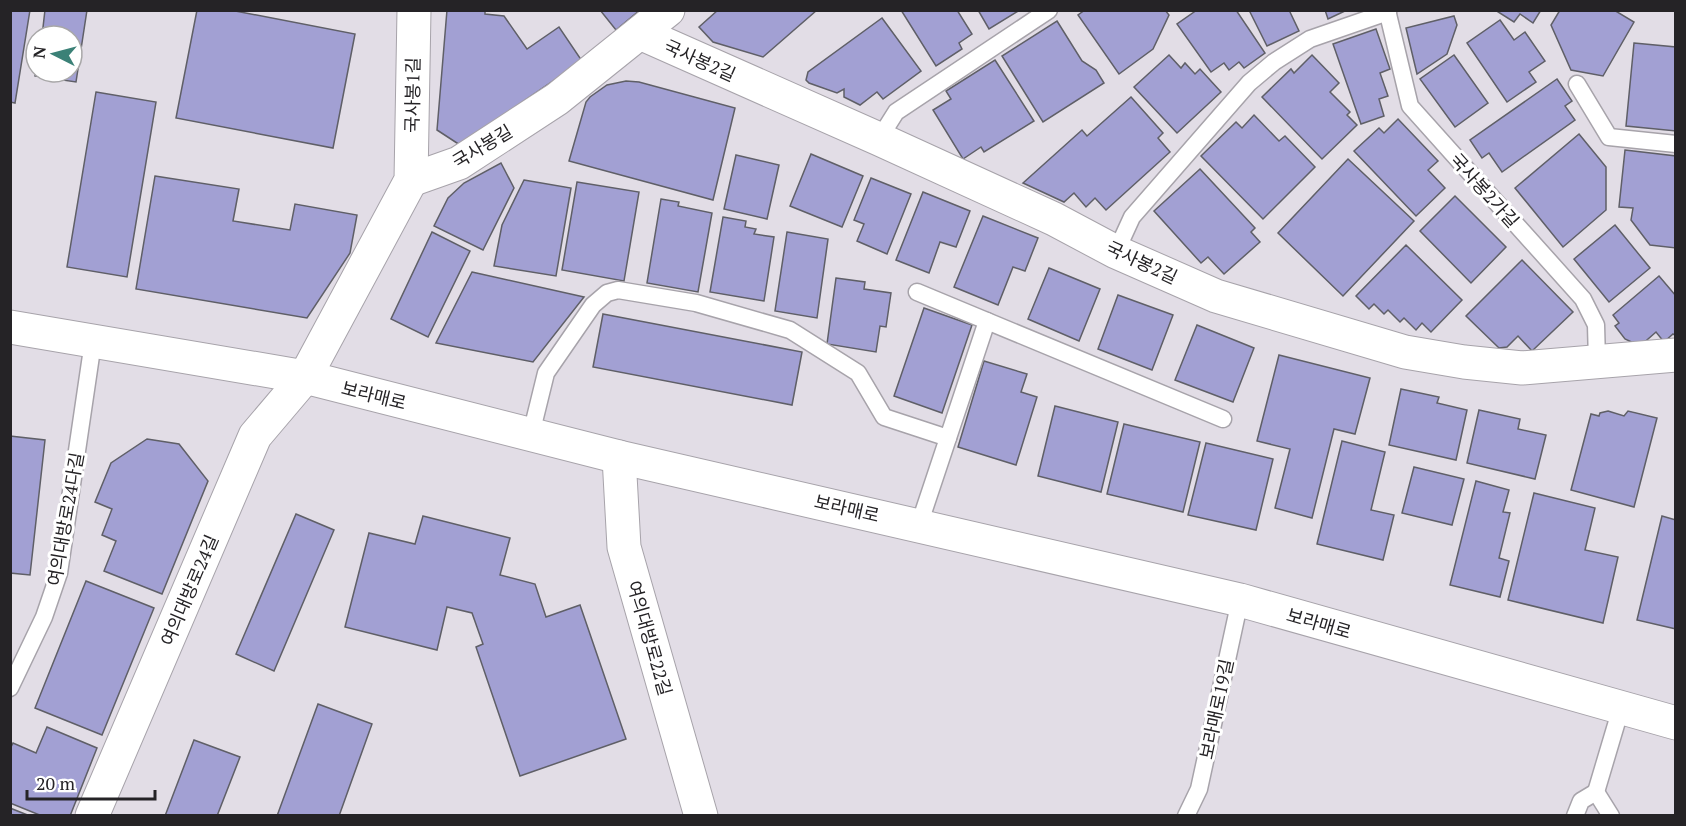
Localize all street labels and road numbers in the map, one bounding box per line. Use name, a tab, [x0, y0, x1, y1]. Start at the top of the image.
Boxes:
street label: 국사봉2길	[660, 34, 740, 86]
street label: 국사봉1길	[399, 57, 425, 133]
street label: 국사봉길	[447, 119, 517, 173]
street label: 국사봉2가길	[1445, 148, 1525, 232]
street label: 국사봉2길	[1103, 235, 1181, 289]
street label: 보라매로	[339, 375, 409, 415]
street label: 여의대방로24다길	[41, 450, 89, 588]
street label: 보라매로	[812, 489, 882, 527]
street label: 여의대방로24길	[155, 531, 223, 649]
street label: 여의대방로22길	[622, 578, 678, 698]
street label: 보라매로	[1284, 602, 1354, 644]
street label: 보라매로19길	[1194, 657, 1238, 761]

